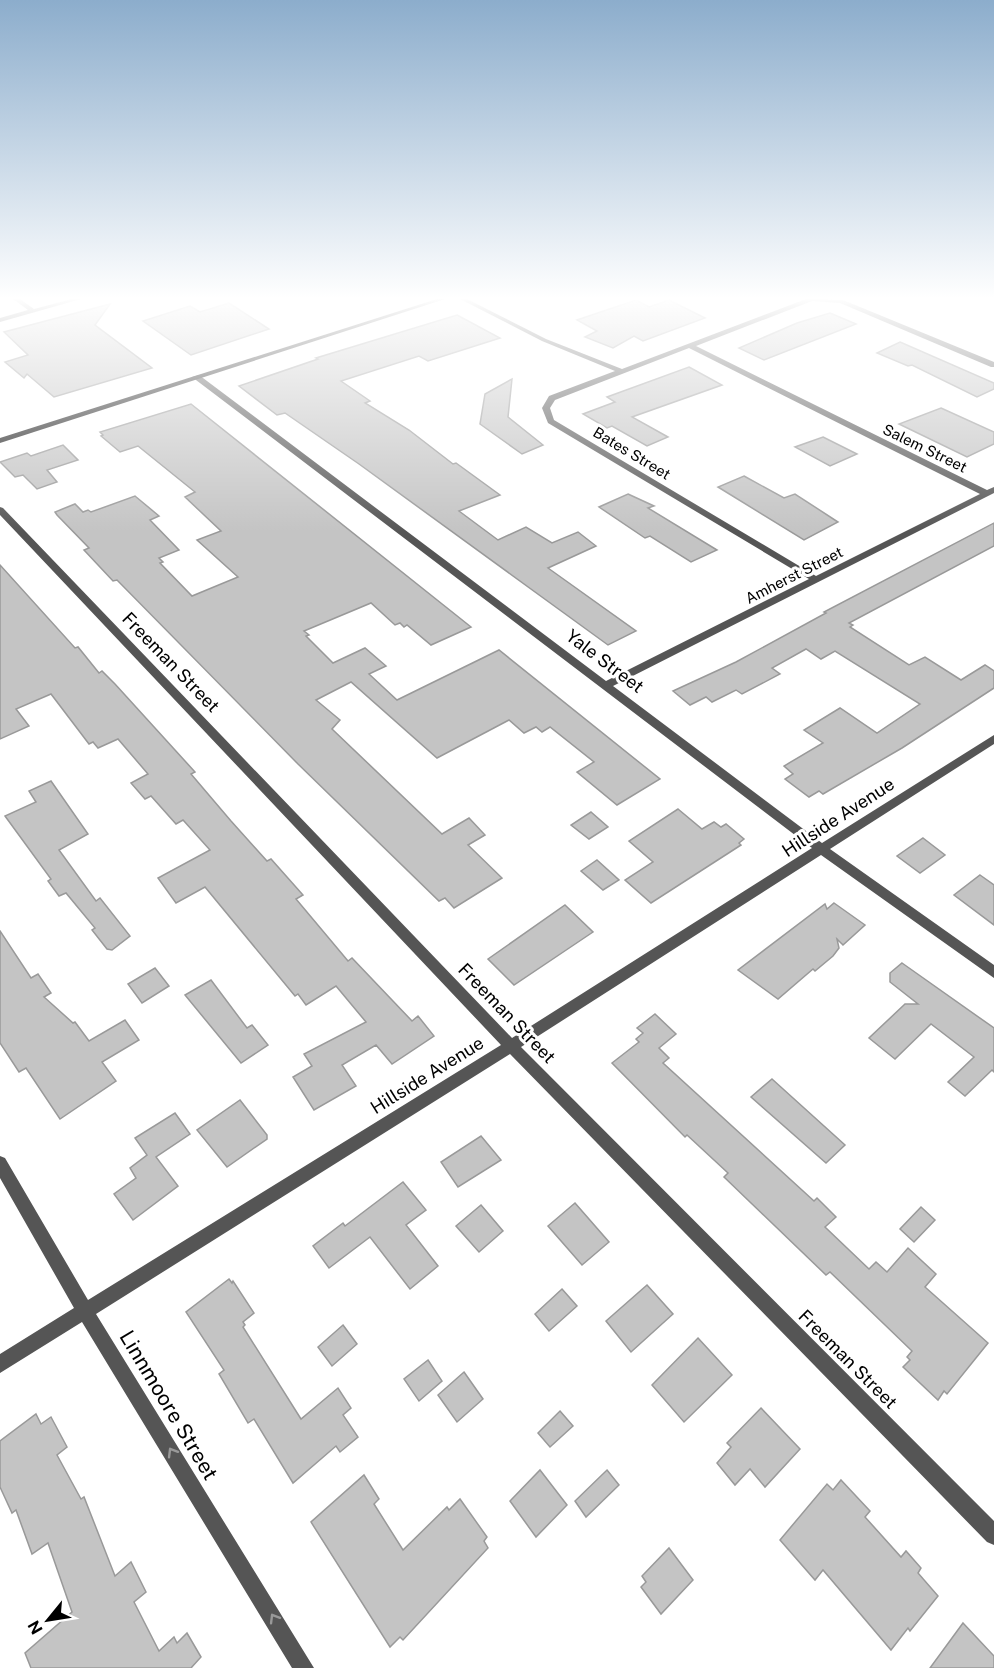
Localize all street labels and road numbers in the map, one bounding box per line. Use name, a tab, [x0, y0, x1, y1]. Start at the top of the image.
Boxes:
street label: Salem Street	[880, 420, 970, 476]
street label: Bates Street	[590, 423, 674, 483]
street label: Amherst Street	[742, 543, 846, 607]
street label: Freeman Street	[118, 608, 224, 716]
street label: Yale Street	[562, 625, 648, 697]
street label: Hillside Avenue	[778, 773, 898, 861]
street label: Freeman Street	[454, 959, 560, 1067]
street label: Hillside Avenue	[367, 1032, 487, 1118]
street label: Freeman Street	[794, 1305, 902, 1413]
street label: Linnmoore Street	[115, 1326, 223, 1484]

